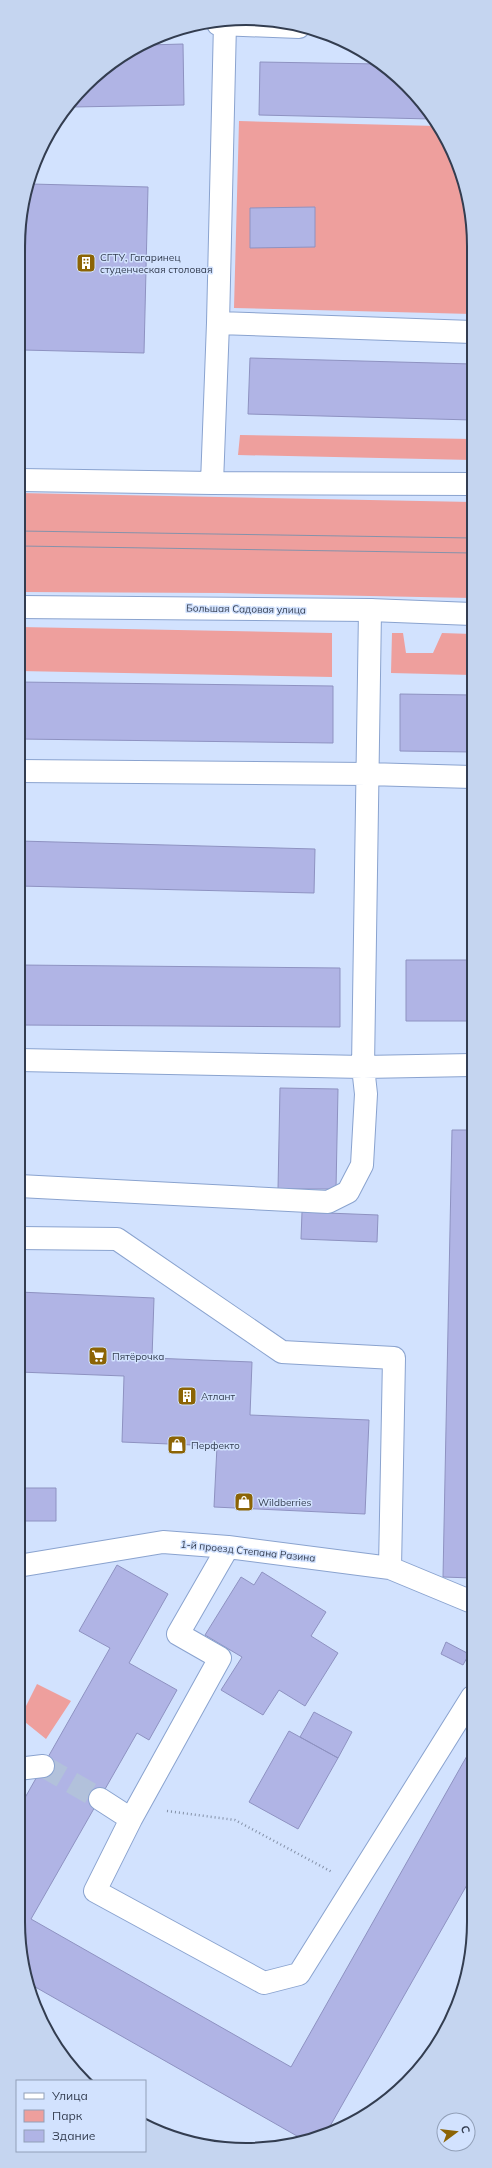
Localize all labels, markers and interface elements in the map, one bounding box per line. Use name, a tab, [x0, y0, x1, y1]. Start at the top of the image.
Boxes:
place label: СГТУ, Гагаринец студенческая столовая	[100, 251, 212, 276]
building icon: СГТУ, Гагаринец студенческая столовая	[75, 252, 97, 274]
street label: Большая Садовая улица	[186, 601, 306, 617]
supermarket icon: Пятёрочка	[87, 1345, 109, 1367]
place label: Пятёрочка	[112, 1350, 164, 1363]
building icon: Атлант	[176, 1385, 198, 1407]
place label: Атлант	[201, 1390, 236, 1403]
shop icon: Перфекто	[166, 1434, 188, 1456]
place label: Перфекто	[191, 1439, 240, 1452]
shop icon: Wildberries	[233, 1491, 255, 1513]
place label: Wildberries	[258, 1496, 311, 1509]
street label: 1-й проезд Степана Разина	[180, 1537, 316, 1565]
legend	[16, 2080, 146, 2152]
text: Улица	[51, 2088, 88, 2103]
text: Парк	[52, 2108, 83, 2123]
north arrow	[436, 2112, 476, 2152]
text: С	[458, 2124, 474, 2135]
text: Здание	[52, 2128, 96, 2143]

